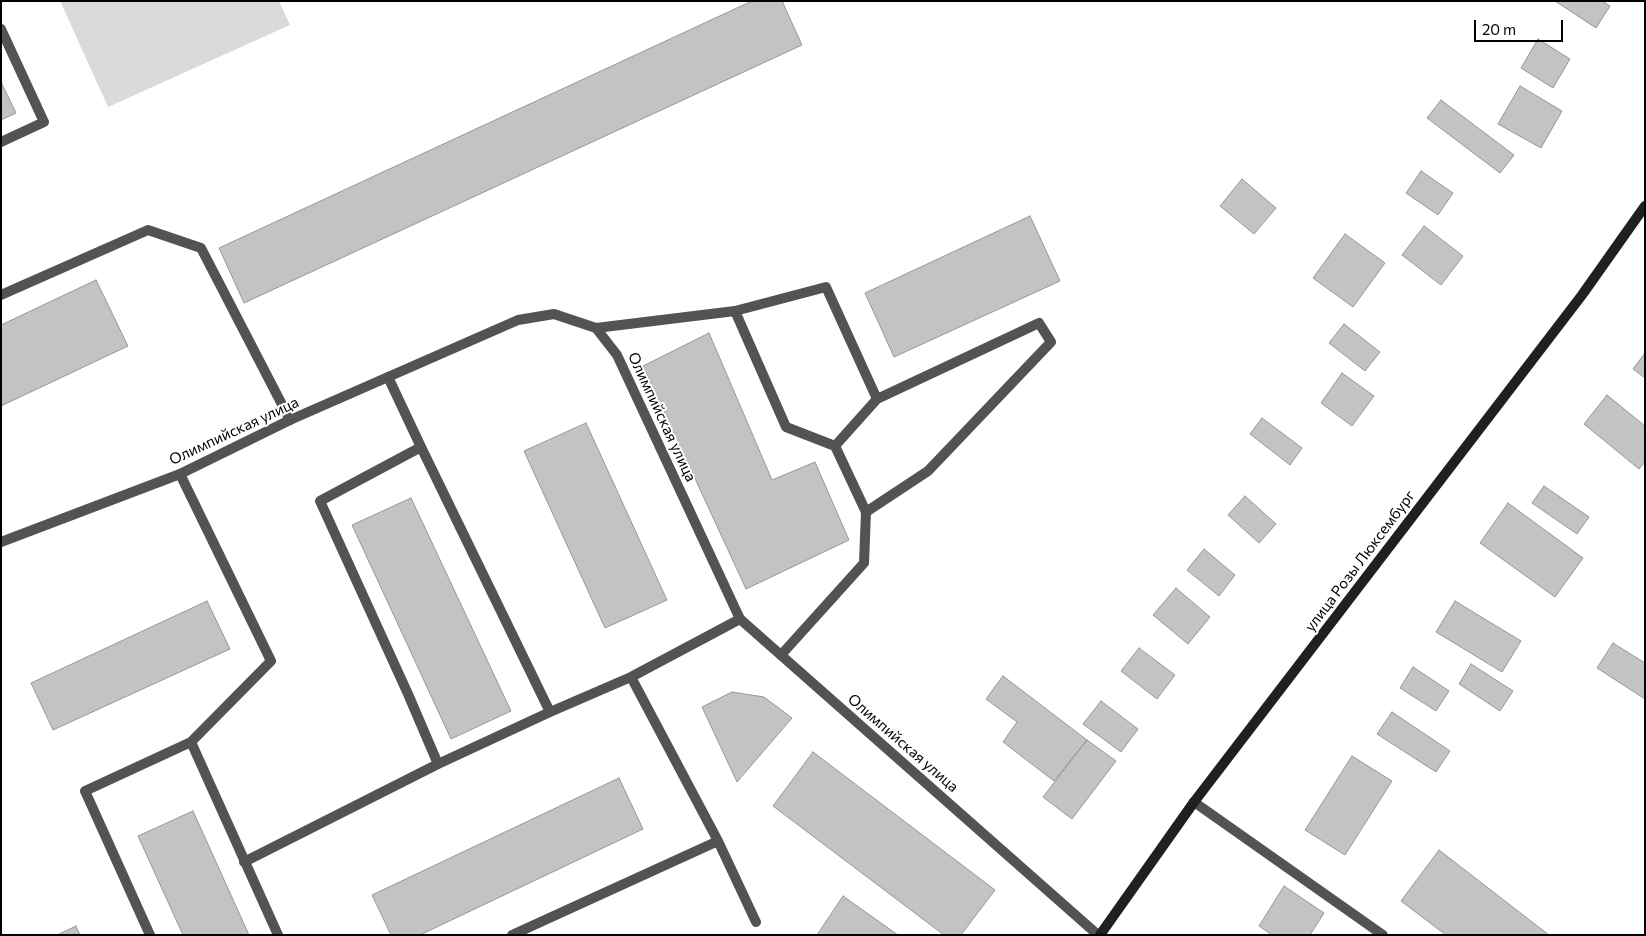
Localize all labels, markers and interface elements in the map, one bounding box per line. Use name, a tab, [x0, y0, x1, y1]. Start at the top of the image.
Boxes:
scale bar	[1476, 10, 1565, 42]
text: 20 m	[1482, 20, 1516, 38]
street label: Олимпийская улица	[624, 349, 700, 485]
street label: Олимпийская улица	[166, 393, 302, 469]
street label: улица Розы Люксембург	[1301, 487, 1419, 635]
street label: Олимпийская улица	[844, 690, 962, 796]

